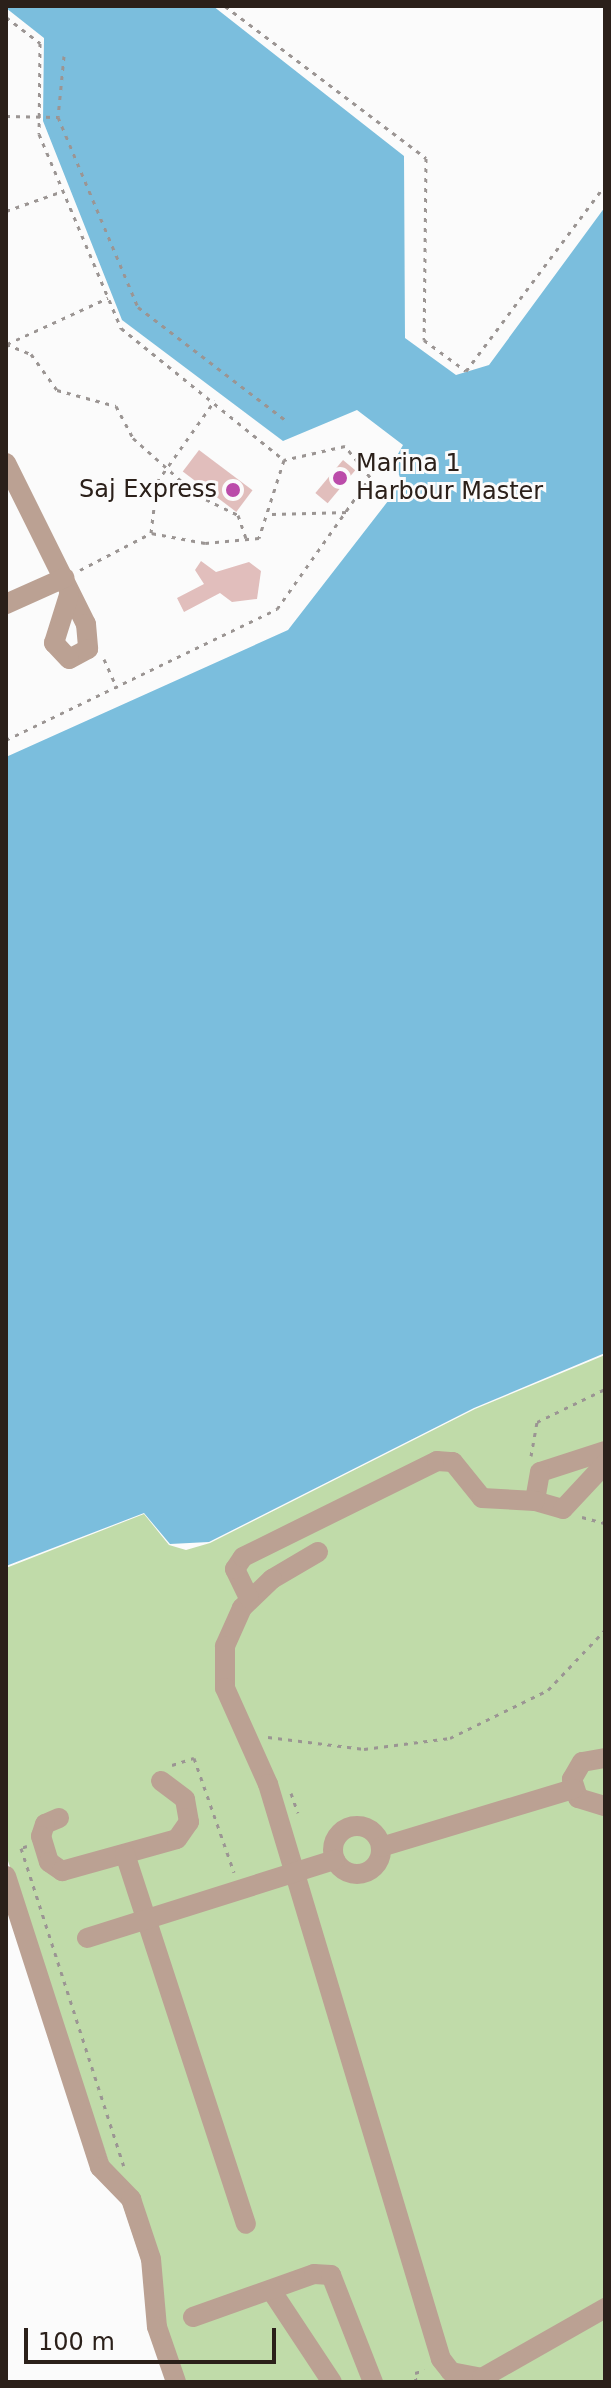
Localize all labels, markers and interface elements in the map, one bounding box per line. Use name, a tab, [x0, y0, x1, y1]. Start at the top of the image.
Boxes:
place label: Marina 1 Harbour Master	[356, 450, 543, 506]
marker: Marina 1 Harbour Master	[331, 469, 349, 487]
place label: Saj Express	[79, 476, 217, 504]
marker: Saj Express	[224, 481, 242, 499]
scale bar	[28, 2312, 280, 2362]
text: 100 m	[38, 2328, 115, 2356]

